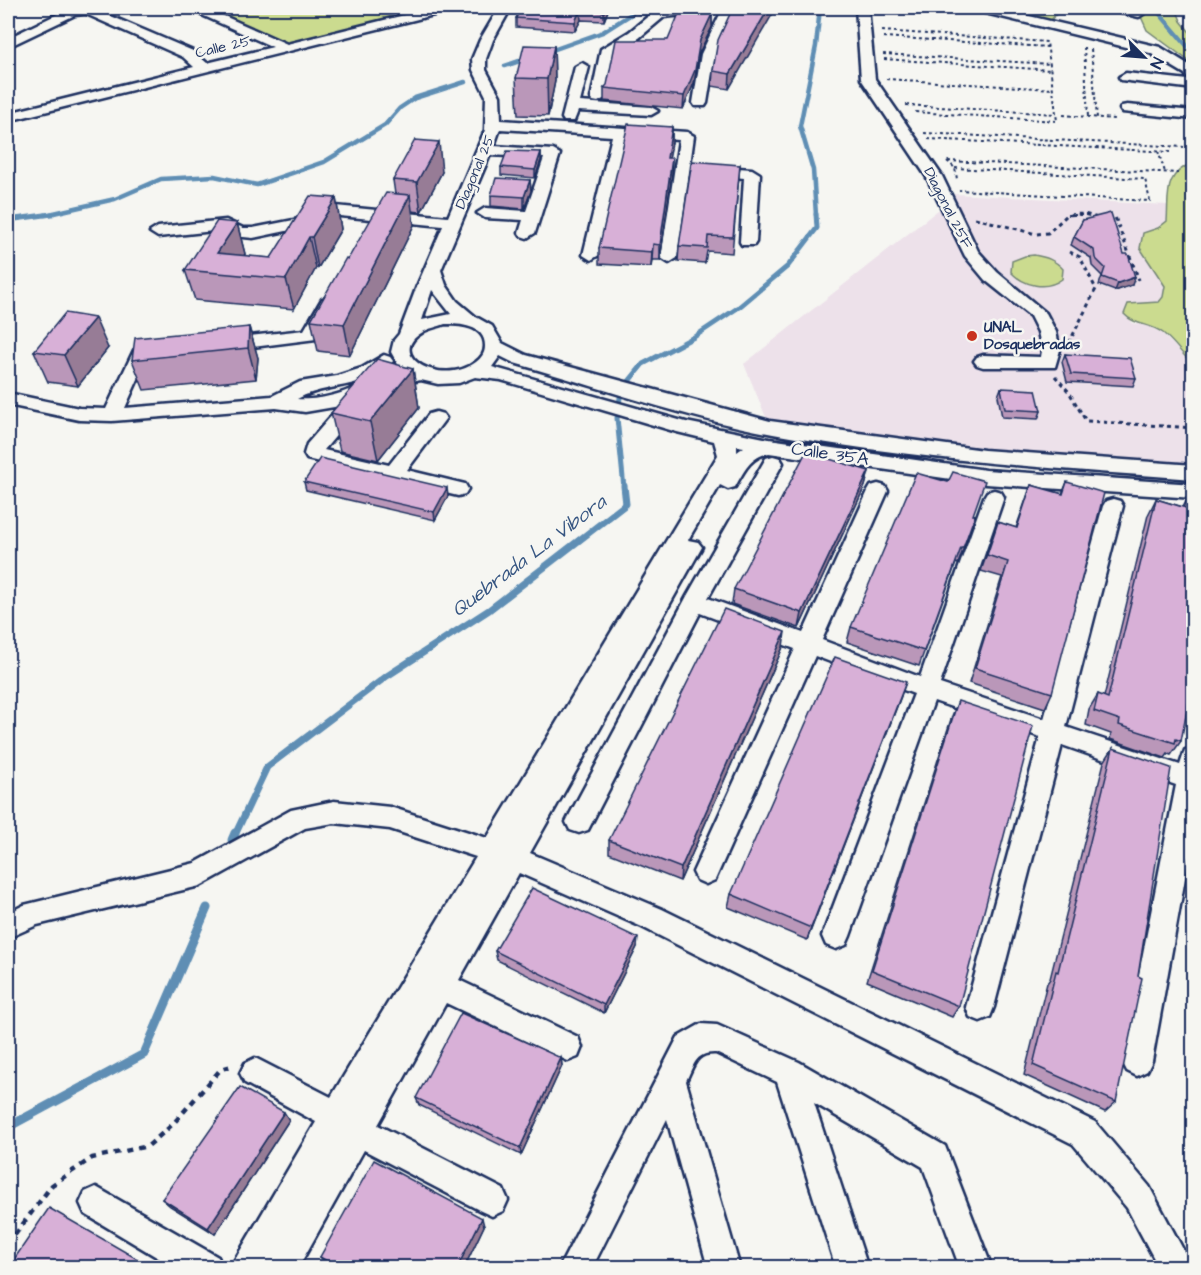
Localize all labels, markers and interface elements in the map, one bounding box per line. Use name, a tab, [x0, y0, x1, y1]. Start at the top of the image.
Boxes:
north arrow	[1114, 27, 1174, 87]
street label: Calle 25	[193, 30, 253, 64]
text: N	[1145, 54, 1169, 72]
street label: Diagonal 25	[450, 131, 501, 213]
street label: Diagonal 25F	[918, 164, 978, 253]
place label: UNAL Dosquebradas	[984, 317, 1081, 355]
marker: UNAL Dosquebradas	[965, 329, 979, 343]
street label: Calle 35A	[790, 436, 871, 472]
water label: Quebrada La Vibora	[446, 488, 613, 624]

